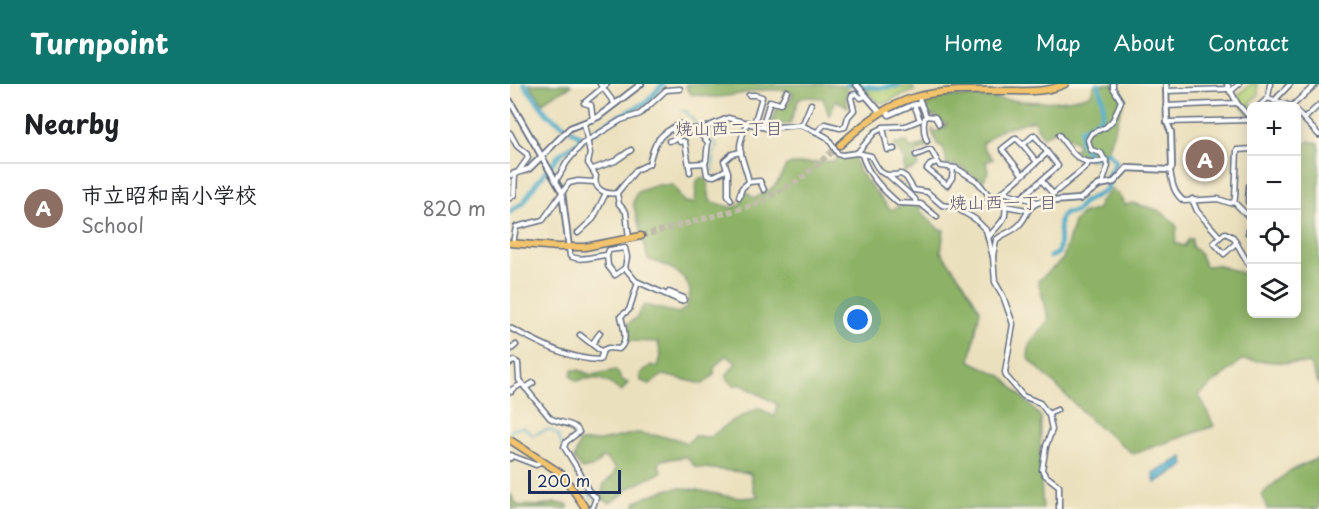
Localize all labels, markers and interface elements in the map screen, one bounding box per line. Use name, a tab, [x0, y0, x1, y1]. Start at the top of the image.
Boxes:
text: Turnpoint	[30, 21, 169, 64]
text: Home	[944, 26, 1003, 58]
text: Map	[1036, 26, 1081, 58]
text: About	[1114, 26, 1175, 58]
text: Contact	[1208, 26, 1289, 58]
map controls	[1247, 102, 1301, 318]
button: +	[1247, 102, 1301, 156]
text: Nearby	[24, 104, 119, 143]
district label: 焼山西二丁目	[675, 114, 783, 141]
pin: A	[1186, 136, 1224, 182]
button: −	[1247, 156, 1301, 210]
text: 市立昭和南小学校	[81, 177, 257, 210]
district label: 焼山西一丁目	[949, 188, 1057, 215]
text: A	[36, 193, 51, 223]
text: 820 m	[423, 193, 486, 223]
text: School	[81, 210, 144, 240]
button: locate	[1247, 210, 1301, 264]
button: layers	[1247, 264, 1301, 318]
your location	[843, 305, 872, 334]
scale bar	[528, 467, 621, 494]
text: 200 m	[537, 468, 590, 492]

